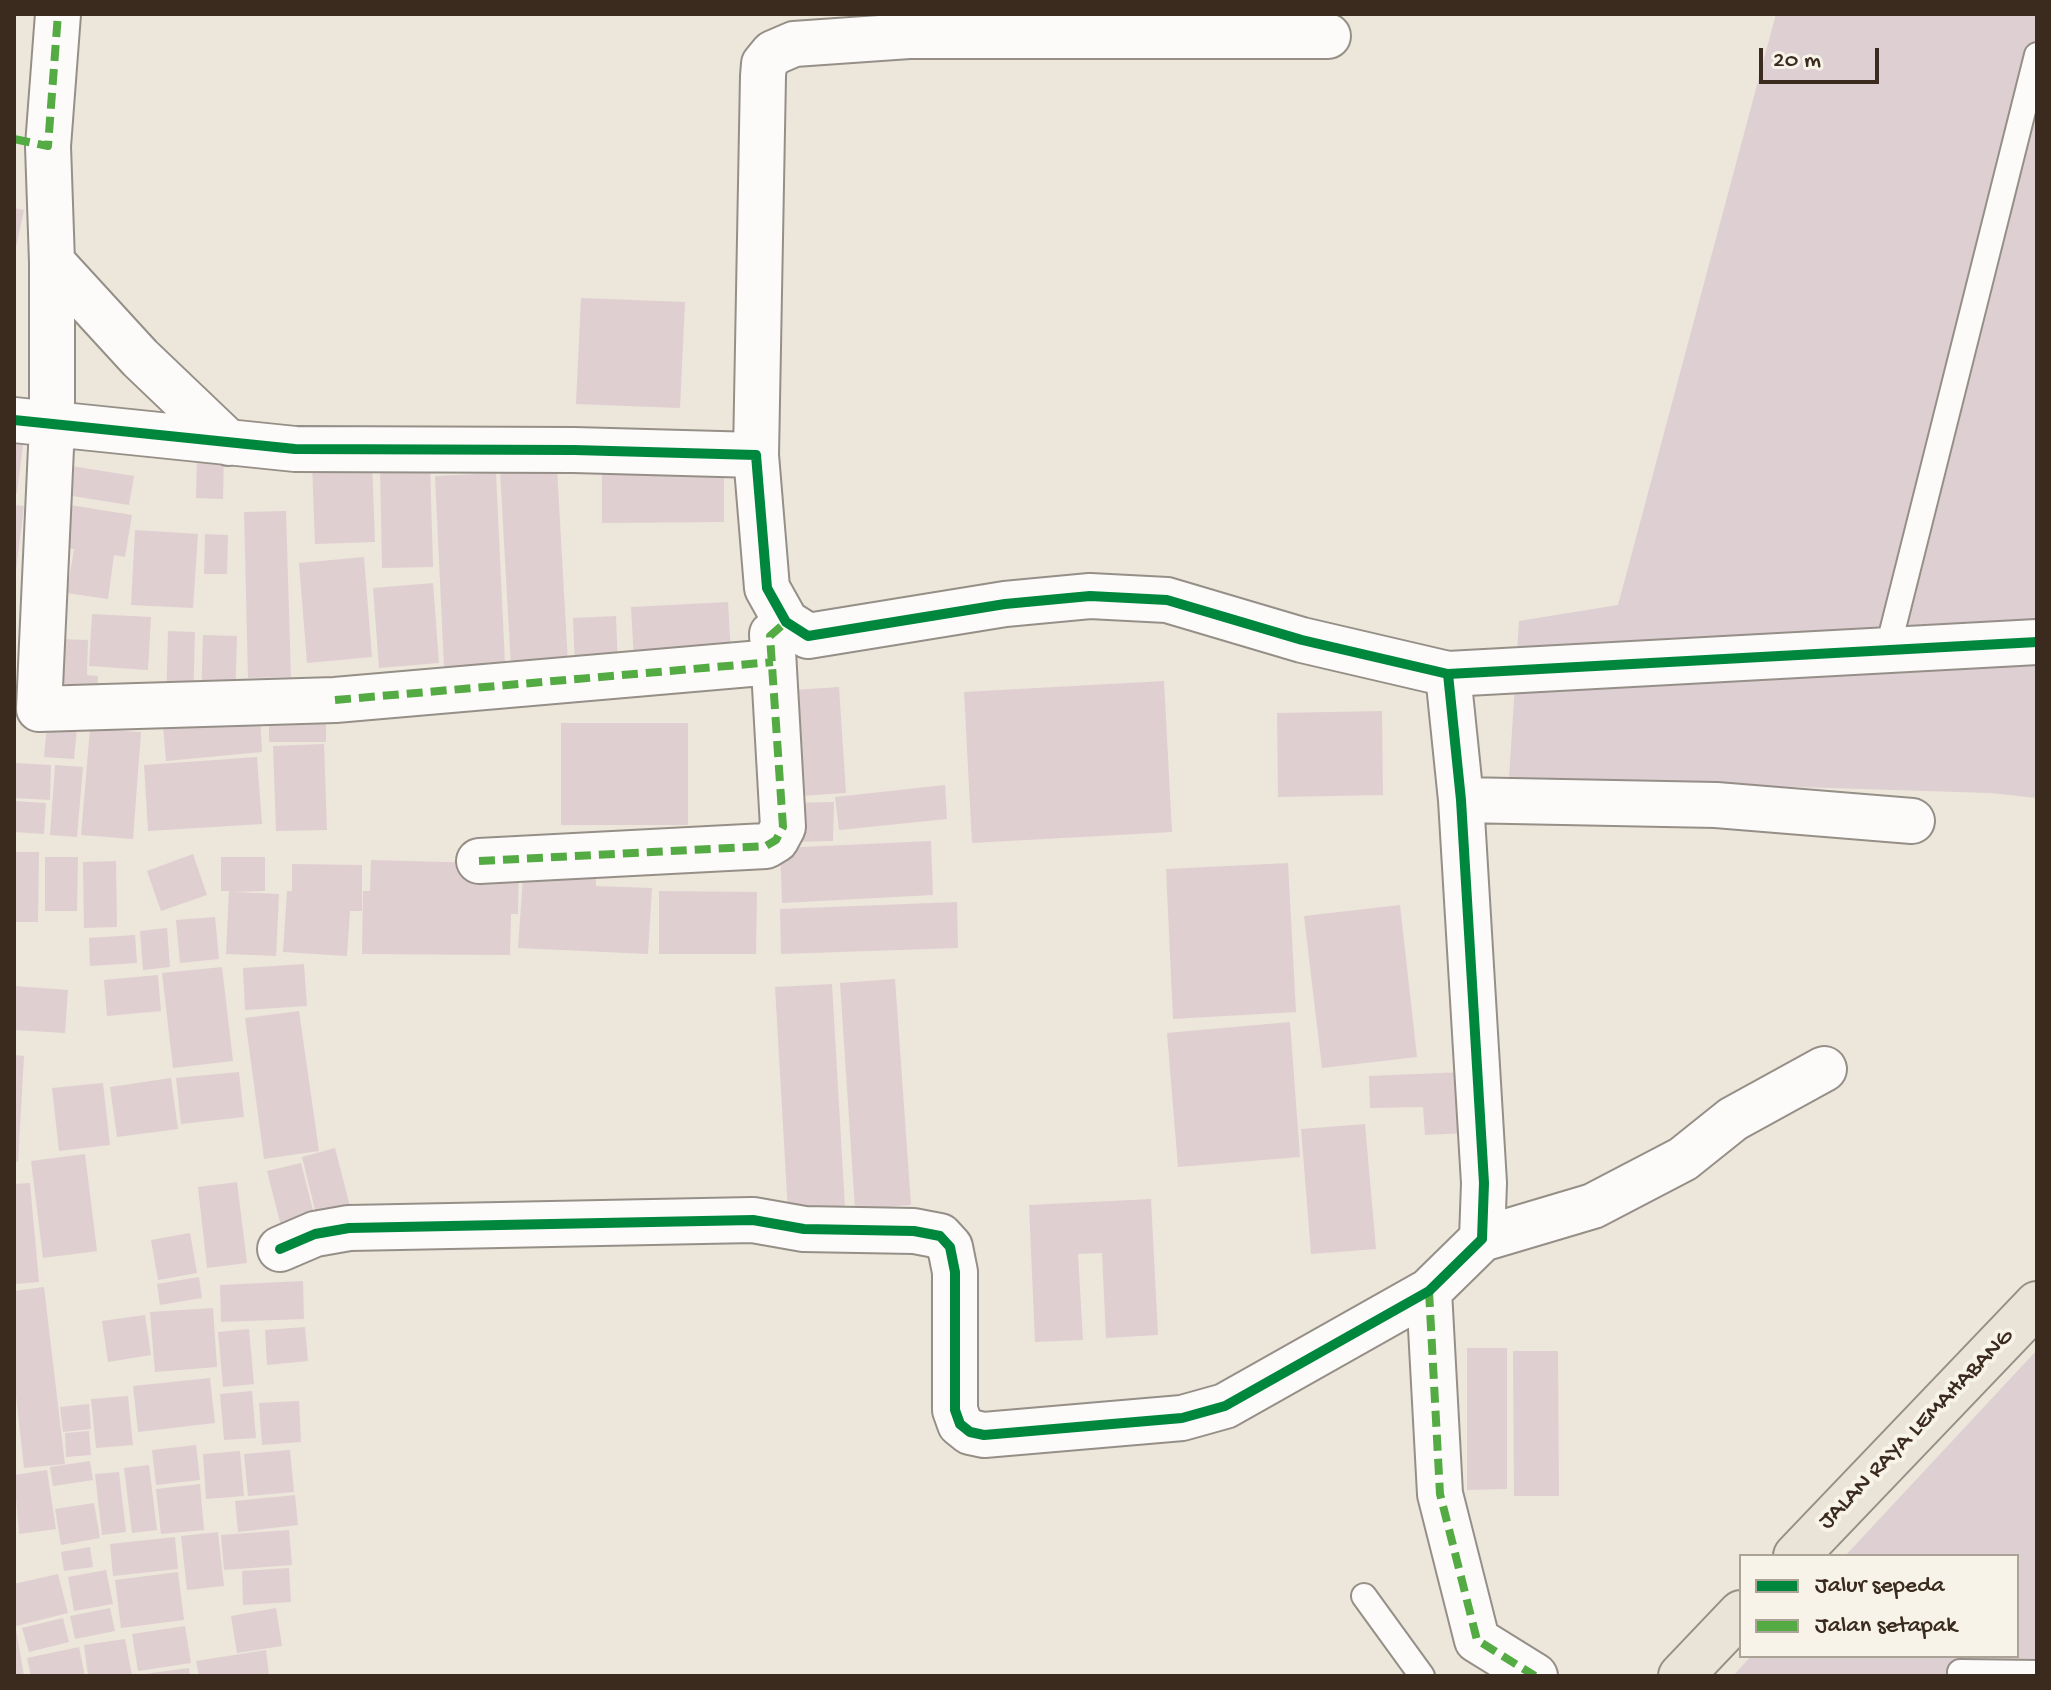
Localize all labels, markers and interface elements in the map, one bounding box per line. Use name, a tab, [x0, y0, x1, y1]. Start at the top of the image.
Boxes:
scale bar	[1763, 32, 1883, 82]
text: 20 m	[1773, 47, 1821, 76]
street label: JALAN RAYA LEMAHABANG	[1813, 1323, 2021, 1537]
legend	[1739, 1554, 2019, 1658]
text: Jalur sepeda	[1815, 1572, 1945, 1601]
text: Jalan setapak	[1815, 1612, 1957, 1641]

